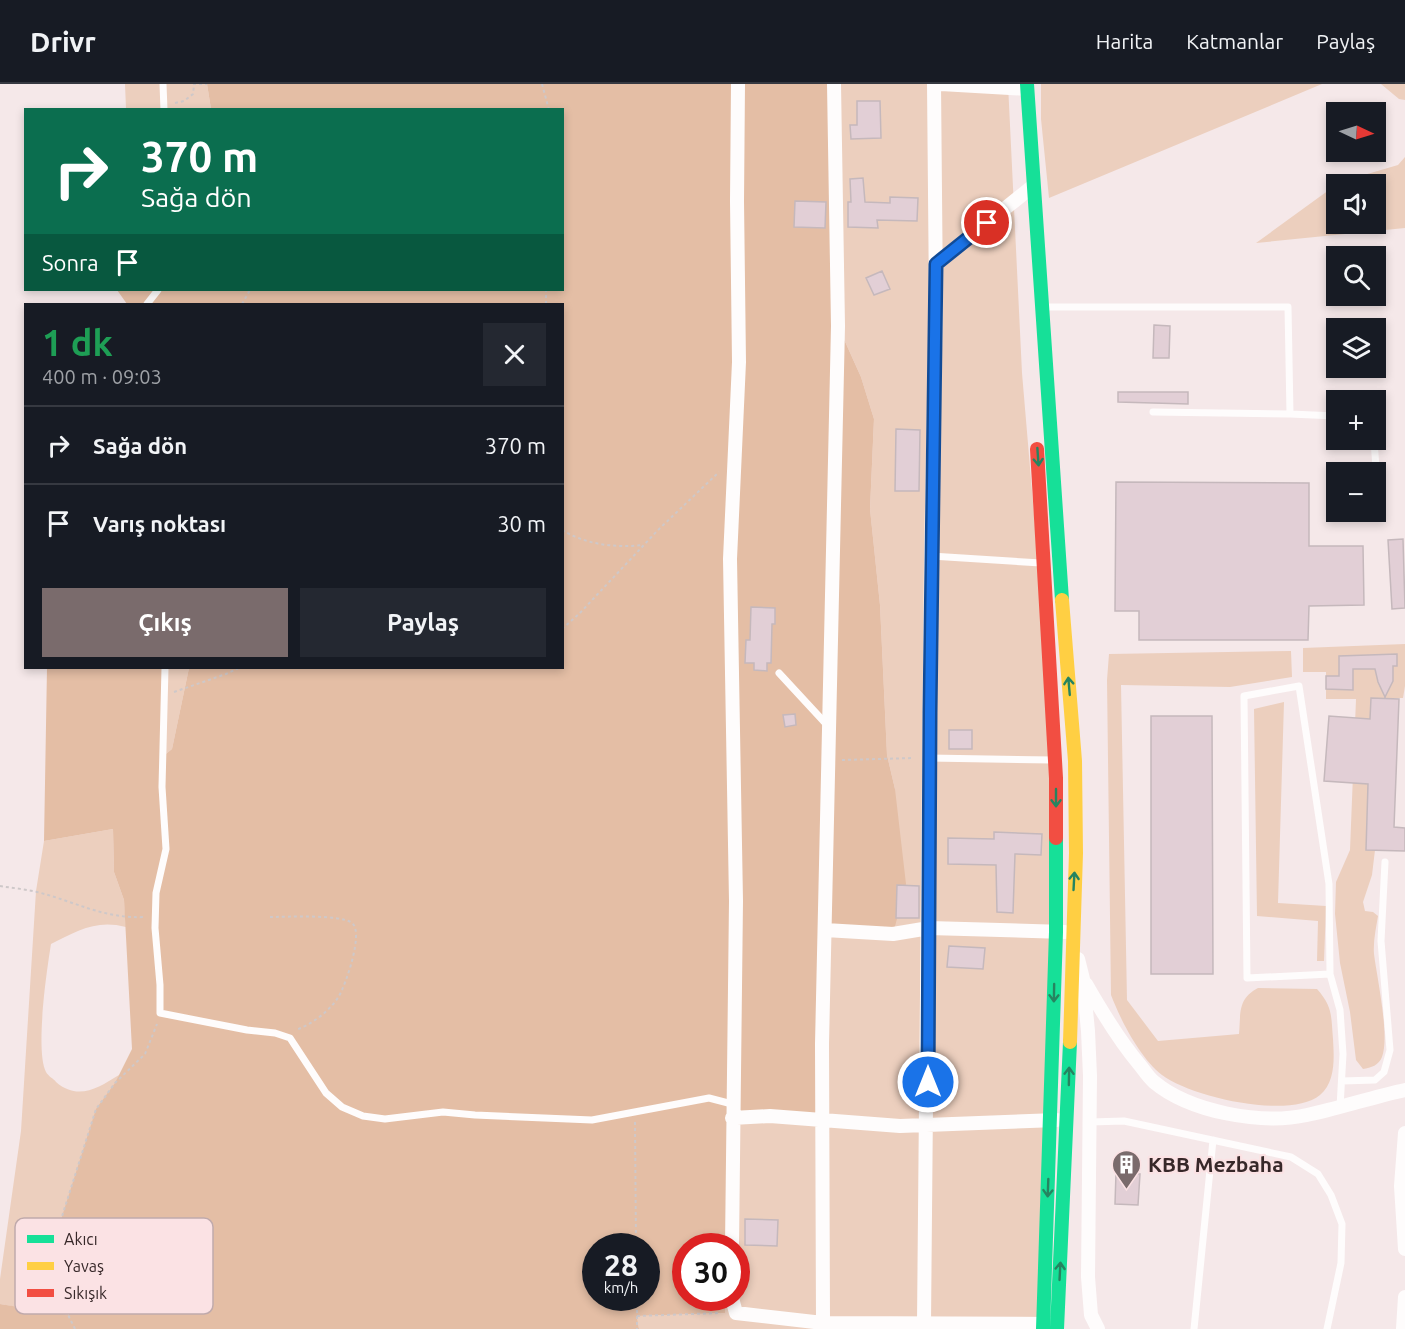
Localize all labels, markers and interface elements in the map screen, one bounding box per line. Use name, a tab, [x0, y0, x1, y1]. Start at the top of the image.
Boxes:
text: Drivr	[30, 26, 96, 57]
text: Harita	[1096, 29, 1153, 53]
text: Katmanlar	[1186, 29, 1283, 53]
text: Paylaş	[1316, 29, 1375, 53]
north arrow	[1326, 102, 1386, 162]
map controls	[1326, 102, 1386, 522]
icon: right	[42, 132, 120, 210]
text: 370 m	[141, 133, 258, 180]
button: sound	[1326, 174, 1386, 234]
text: Sağa dön	[141, 182, 252, 212]
pin	[961, 197, 1012, 248]
icon: arrive	[970, 206, 1003, 239]
icon: arrive	[111, 246, 144, 279]
button: search	[1326, 246, 1386, 306]
text: Sonra	[42, 250, 99, 275]
button: layers	[1326, 318, 1386, 378]
text: 1 dk	[42, 322, 113, 363]
button: close	[483, 323, 546, 386]
text: 400 m · 09:03	[42, 365, 162, 388]
button: +	[1326, 390, 1386, 450]
icon: right	[42, 429, 75, 462]
text: Sağa dön	[93, 433, 187, 458]
text: 370 m	[485, 433, 546, 458]
one-way arrow	[1033, 446, 1044, 466]
button: −	[1326, 462, 1386, 522]
icon: arrive	[42, 507, 75, 540]
text: Varış noktası	[93, 511, 226, 536]
text: 30 m	[497, 511, 546, 536]
button: Çıkış	[42, 588, 288, 657]
button: Paylaş	[300, 588, 546, 657]
one-way arrow	[1063, 677, 1074, 697]
one-way arrow	[1050, 788, 1062, 808]
one-way arrow	[1069, 871, 1080, 891]
one-way arrow	[1048, 983, 1060, 1003]
position arrow	[896, 1050, 960, 1114]
one-way arrow	[1063, 1066, 1075, 1086]
building icon: KBB Mezbaha	[1111, 1148, 1143, 1190]
place label: KBB Mezbaha	[1148, 1152, 1284, 1176]
one-way arrow	[1043, 1178, 1054, 1198]
legend	[15, 1218, 213, 1314]
text: Akıcı	[64, 1230, 98, 1248]
speed limit sign: 30	[672, 1233, 750, 1311]
text: 28	[604, 1248, 638, 1282]
text: Yavaş	[64, 1257, 104, 1275]
one-way arrow	[1055, 1261, 1066, 1281]
text: km/h	[604, 1279, 638, 1296]
text: Sıkışık	[64, 1284, 107, 1302]

